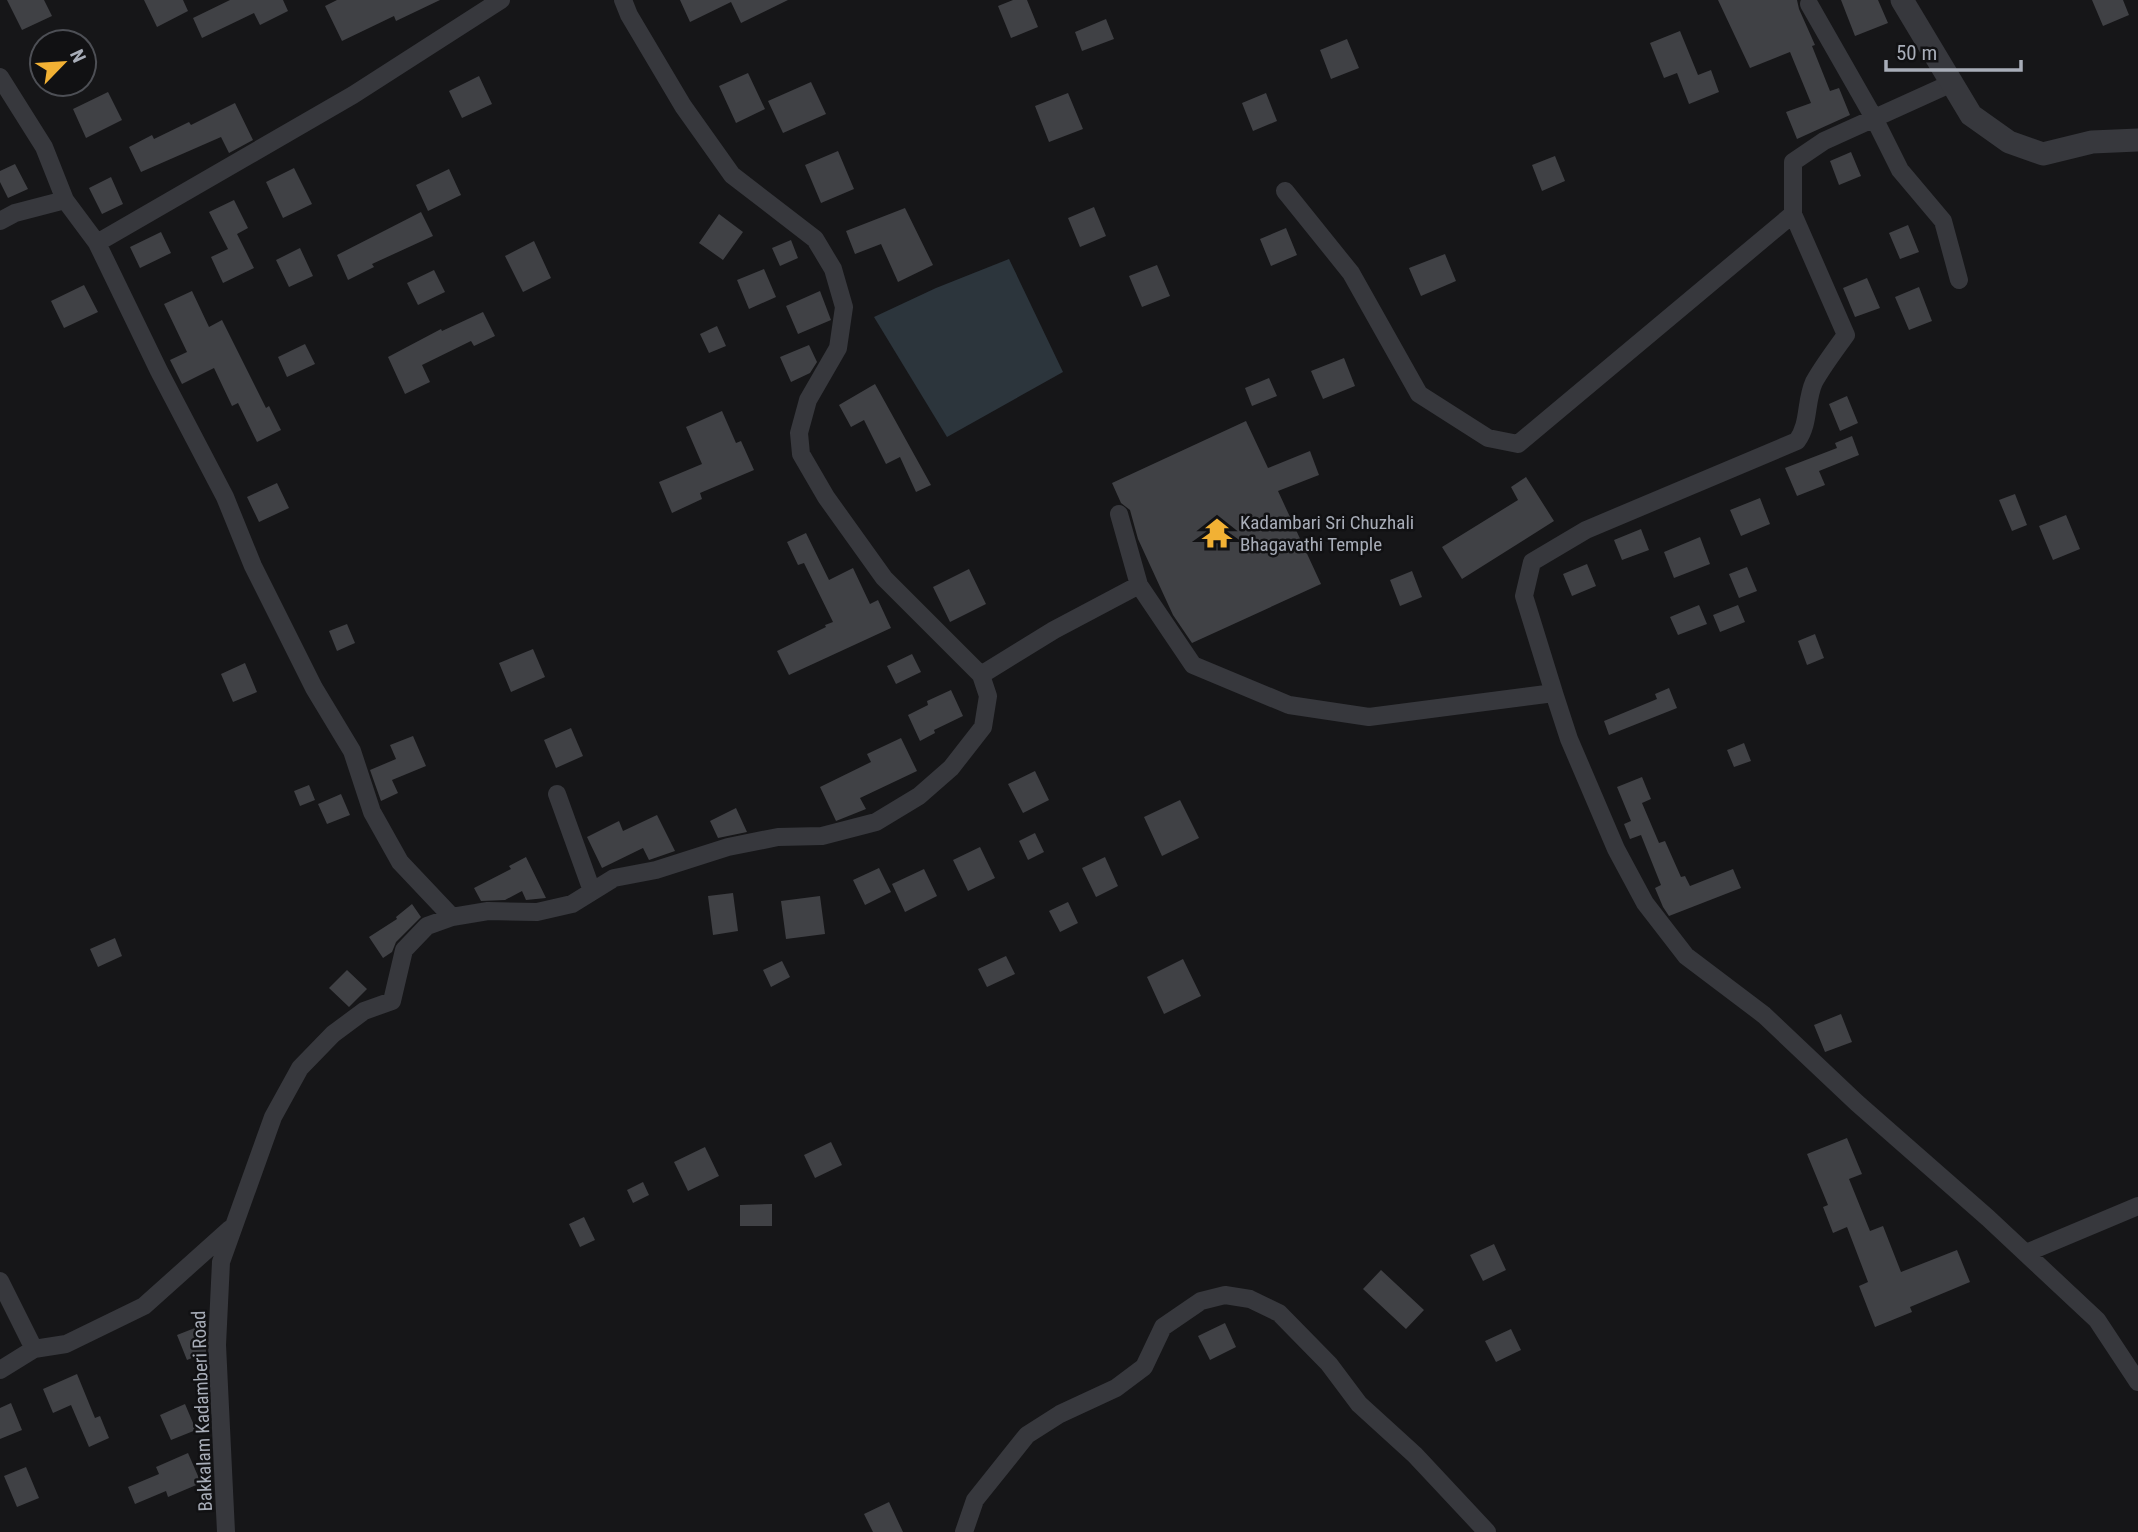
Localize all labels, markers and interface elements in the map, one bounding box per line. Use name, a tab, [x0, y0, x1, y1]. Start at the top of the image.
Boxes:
north arrow	[28, 28, 98, 98]
scale bar	[1886, 28, 2021, 72]
text: 50 m	[1896, 41, 1937, 65]
text: N	[65, 46, 91, 66]
place label: Kadambari Sri Chuzhali Bhagavathi Temple	[1240, 511, 1414, 556]
temple icon: Kadambari Sri Chuzhali Bhagavathi Temple	[1200, 516, 1234, 550]
street label: Bakkalam Kadamberi Road	[187, 1310, 217, 1512]

